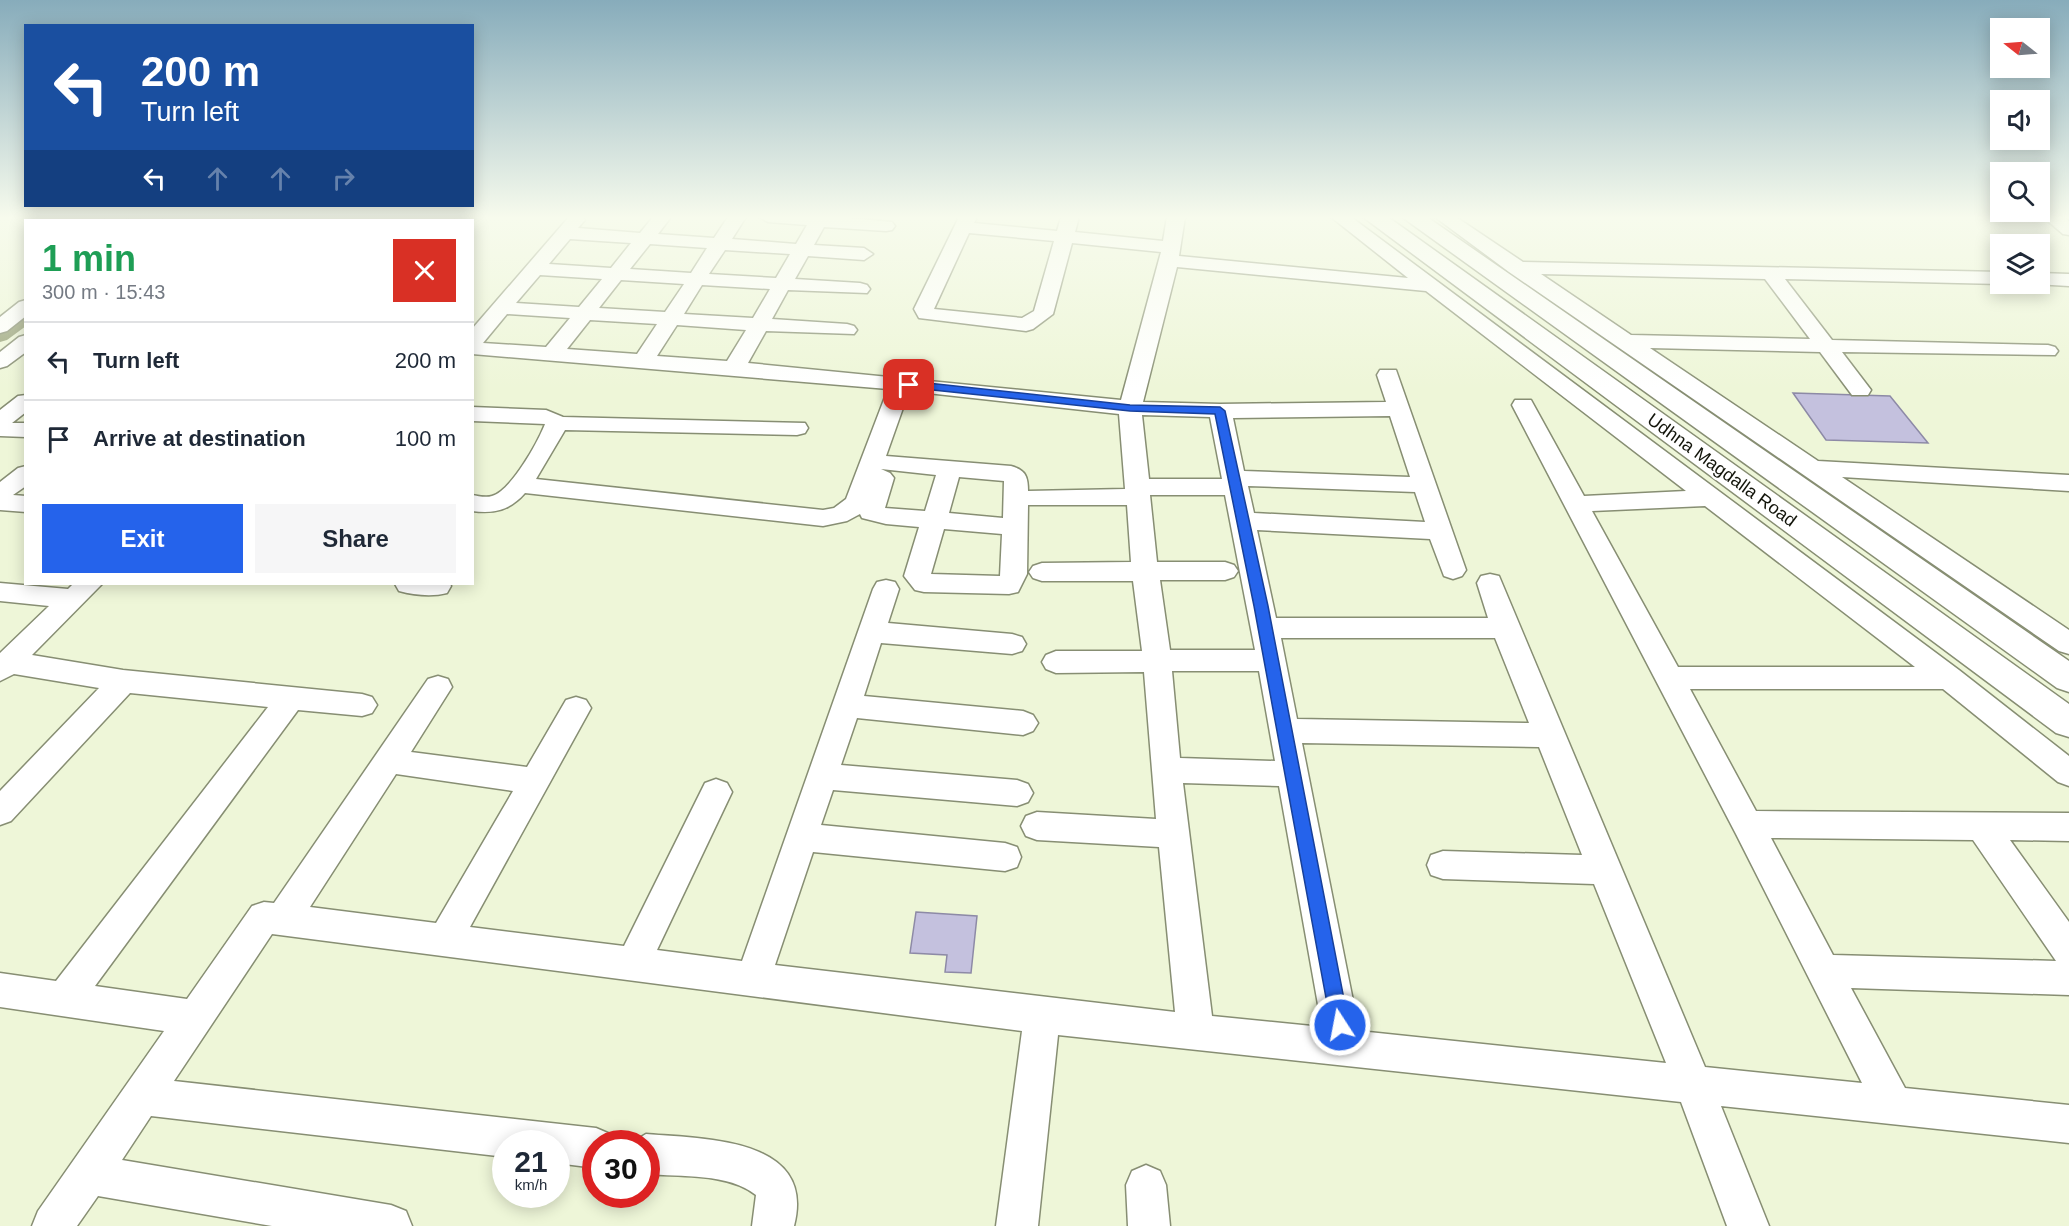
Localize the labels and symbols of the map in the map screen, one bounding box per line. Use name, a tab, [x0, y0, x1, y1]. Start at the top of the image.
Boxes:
north arrow	[1990, 18, 2050, 78]
pin	[883, 359, 934, 410]
street label: Udhna Magdalla Road	[1644, 409, 1800, 531]
position arrow	[1308, 993, 1372, 1057]
speed limit sign: 30	[582, 1130, 660, 1208]

